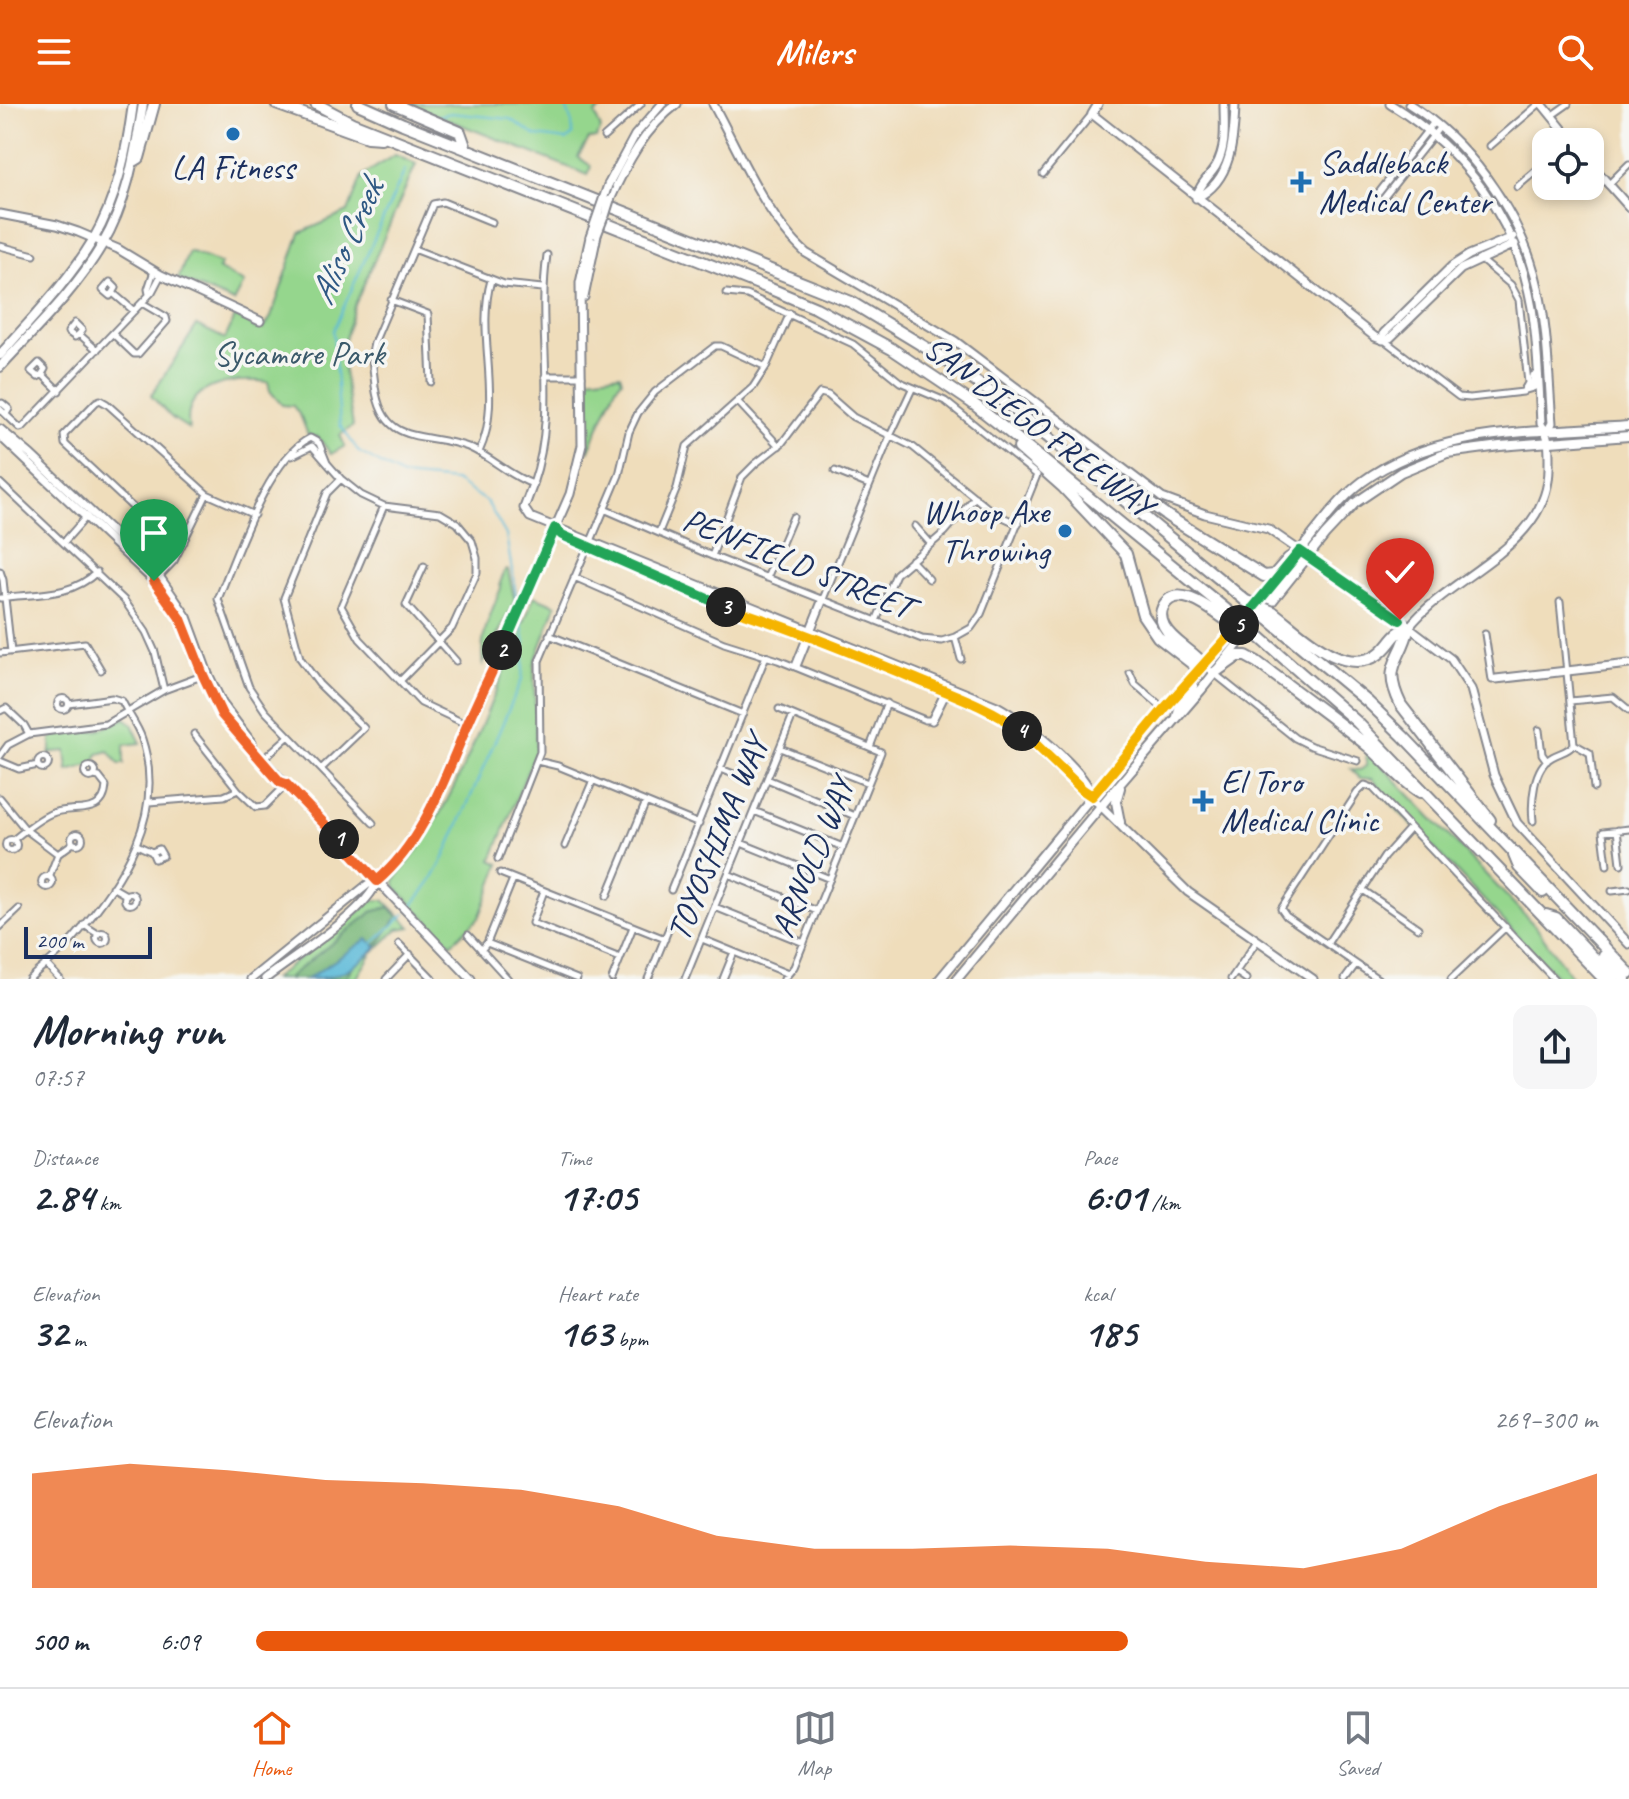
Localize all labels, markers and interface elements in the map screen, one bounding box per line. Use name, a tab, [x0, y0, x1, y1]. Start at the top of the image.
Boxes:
text: Milers	[776, 29, 853, 75]
icon: menu	[32, 30, 76, 74]
icon: search	[1553, 30, 1597, 74]
marker: LA Fitness	[224, 125, 242, 143]
map controls	[1532, 128, 1604, 200]
button: locate	[1532, 128, 1604, 200]
place label: Saddleback Medical Center	[1319, 141, 1494, 223]
place label: LA Fitness	[172, 146, 298, 189]
water label: Aliso Creek	[298, 167, 396, 311]
marker: Saddleback Medical Center	[1290, 171, 1312, 193]
street label: SAN DIEGO FREEWAY	[916, 326, 1166, 529]
park label: Sycamore Park	[214, 332, 387, 375]
place label: Whoop Axe Throwing	[923, 490, 1052, 572]
street label: PENFIELD STREET	[677, 497, 927, 632]
pin	[120, 499, 188, 581]
icon: arrive	[132, 511, 176, 555]
marker: Whoop Axe Throwing	[1056, 522, 1074, 540]
pin	[1366, 538, 1434, 620]
icon: check	[1378, 550, 1422, 594]
pin: 3	[706, 587, 746, 627]
text: 3	[721, 593, 731, 621]
pin: 5	[1219, 605, 1259, 645]
text: 5	[1234, 611, 1244, 639]
pin: 2	[482, 630, 522, 670]
text: 2	[497, 636, 507, 664]
pin: 4	[1002, 711, 1042, 751]
text: 4	[1017, 717, 1027, 745]
street label: TOYOSHIMA WAY	[656, 723, 780, 947]
place label: El Toro Medical Clinic	[1221, 760, 1380, 842]
street label: ARNOLD WAY	[761, 766, 865, 943]
marker: El Toro Medical Clinic	[1192, 790, 1214, 812]
pin: 1	[319, 819, 359, 859]
text: 1	[334, 825, 344, 853]
scale bar	[24, 923, 152, 959]
text: 200 m	[36, 927, 83, 955]
text: Morning run	[32, 1003, 224, 1058]
button: share	[1513, 1005, 1597, 1089]
text: 07:57	[32, 1061, 84, 1094]
text: Distance	[32, 1144, 98, 1172]
text: Time	[558, 1144, 591, 1172]
text: Pace	[1083, 1144, 1117, 1172]
text: 2.84	[32, 1172, 94, 1222]
text: 17:05	[558, 1172, 637, 1222]
text: 6:01	[1083, 1172, 1146, 1222]
text: km	[94, 1189, 121, 1217]
text: /km	[1146, 1189, 1180, 1217]
text: Elevation	[32, 1280, 100, 1308]
text: Heart rate	[558, 1280, 638, 1308]
text: kcal	[1083, 1280, 1112, 1308]
text: 32	[32, 1308, 68, 1358]
text: 163	[558, 1308, 613, 1358]
text: 185	[1083, 1308, 1137, 1358]
text: m	[68, 1325, 86, 1353]
text: bpm	[613, 1325, 648, 1353]
text: Elevation	[32, 1403, 112, 1436]
text: 269–300 m	[1494, 1403, 1597, 1436]
text: 500 m	[32, 1625, 88, 1658]
text: 6:09	[160, 1625, 200, 1658]
tab: Home	[250, 1706, 294, 1782]
tab: Map	[793, 1706, 837, 1782]
tab: Saved	[1336, 1706, 1380, 1782]

